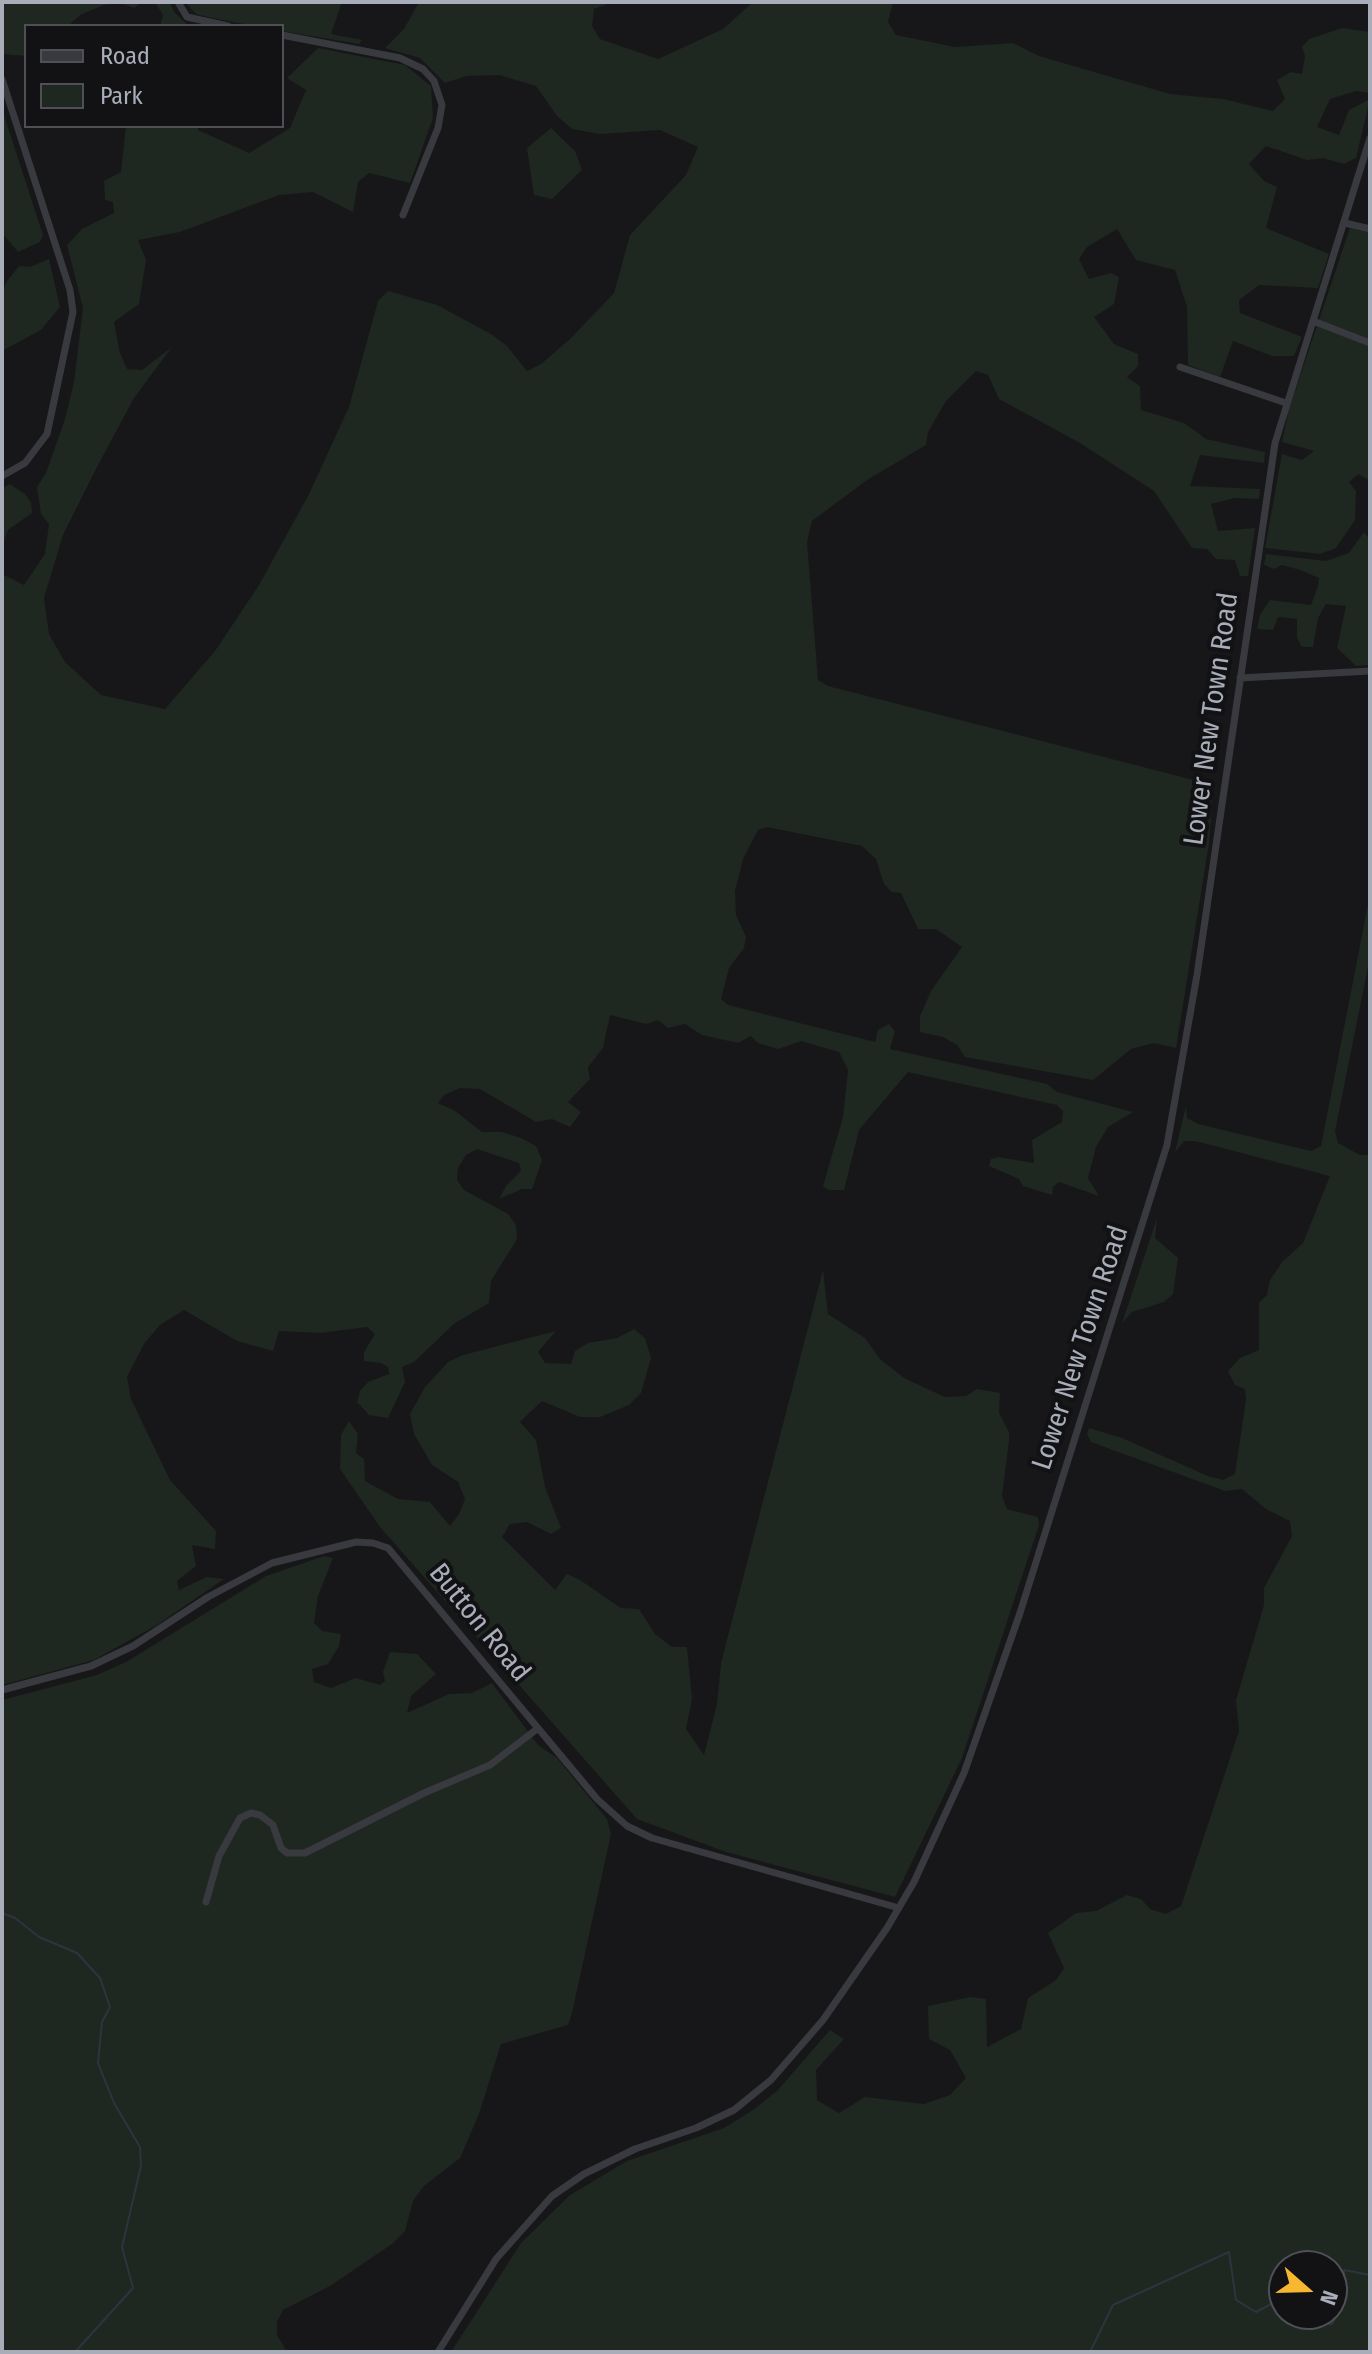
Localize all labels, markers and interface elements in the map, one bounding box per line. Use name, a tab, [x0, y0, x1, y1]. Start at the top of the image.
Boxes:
legend	[24, 24, 284, 128]
text: Road	[100, 42, 150, 70]
text: Park	[100, 82, 143, 110]
street label: Lower New Town Road	[1178, 591, 1246, 847]
street label: Lower New Town Road	[1026, 1222, 1136, 1474]
street label: Button Road	[421, 1557, 537, 1689]
north arrow	[1268, 2250, 1348, 2330]
text: N	[1314, 2287, 1344, 2309]

